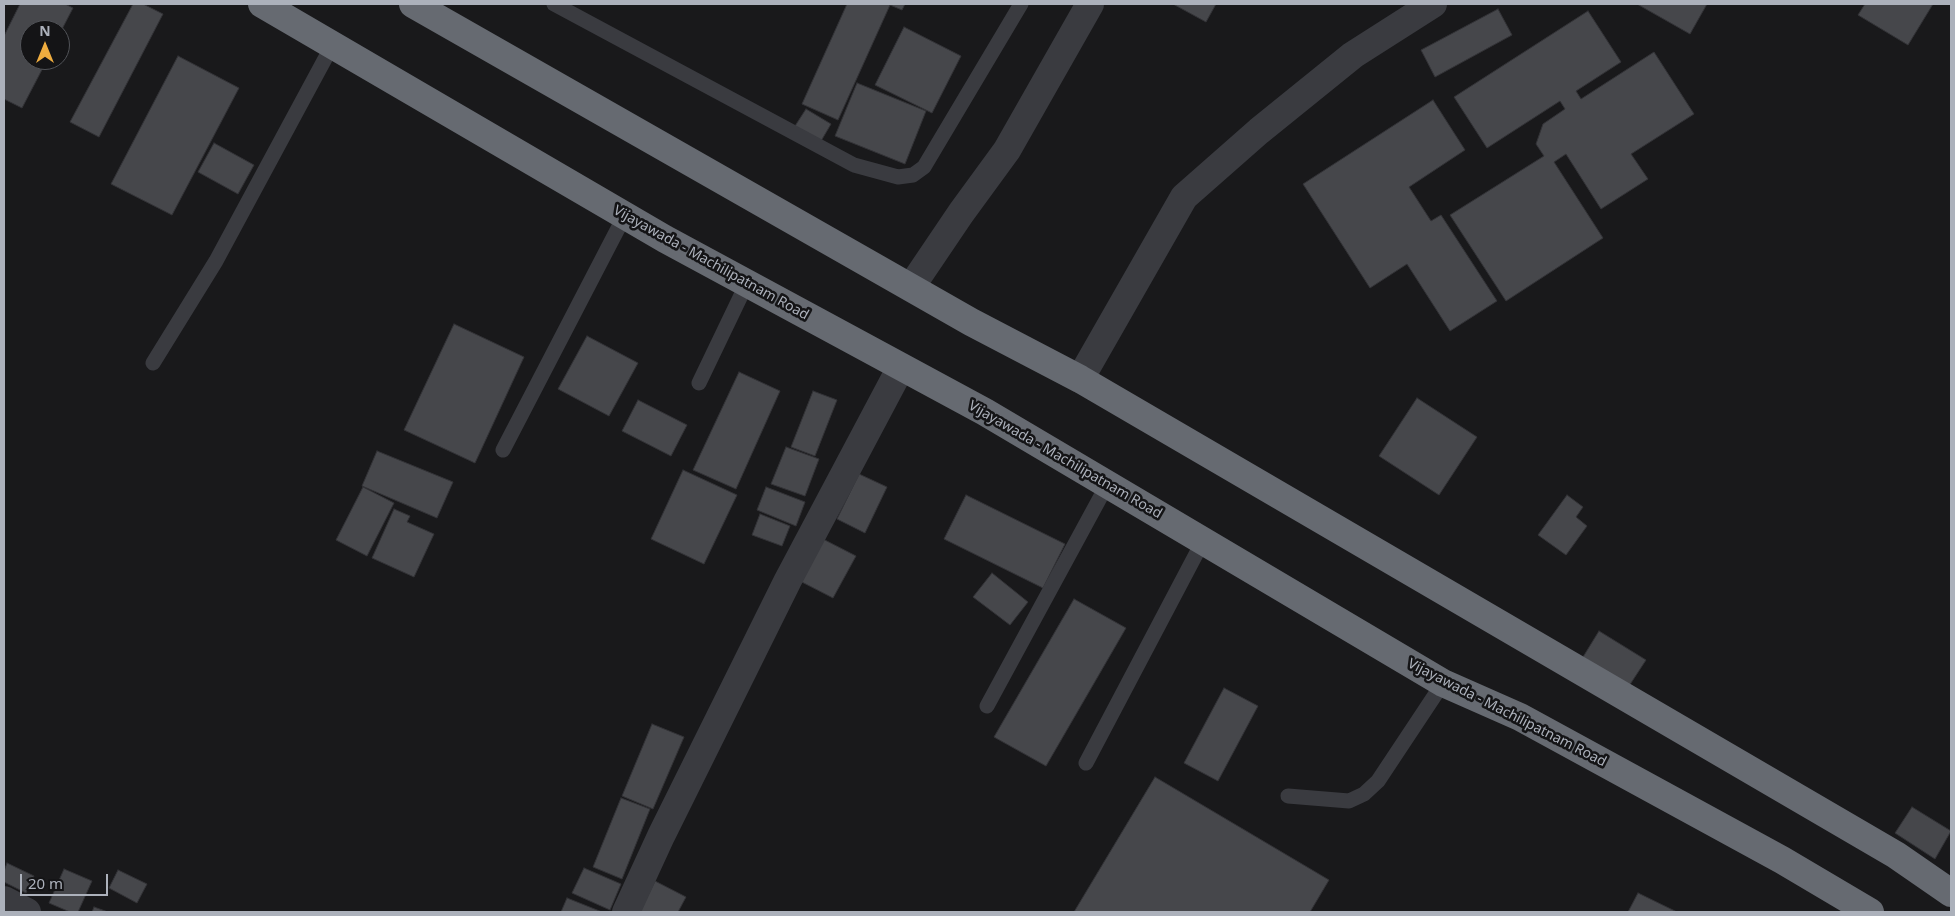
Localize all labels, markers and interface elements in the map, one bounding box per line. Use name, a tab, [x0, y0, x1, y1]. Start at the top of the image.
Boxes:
north arrow	[20, 20, 70, 70]
text: N	[39, 21, 51, 40]
street label: Vijayawada - Machilipatnam Road	[610, 202, 812, 324]
street label: Vijayawada - Machilipatnam Road	[965, 398, 1165, 522]
street label: Vijayawada - Machilipatnam Road	[1405, 655, 1609, 771]
scale bar	[22, 864, 110, 896]
text: 20 m	[28, 873, 63, 893]

